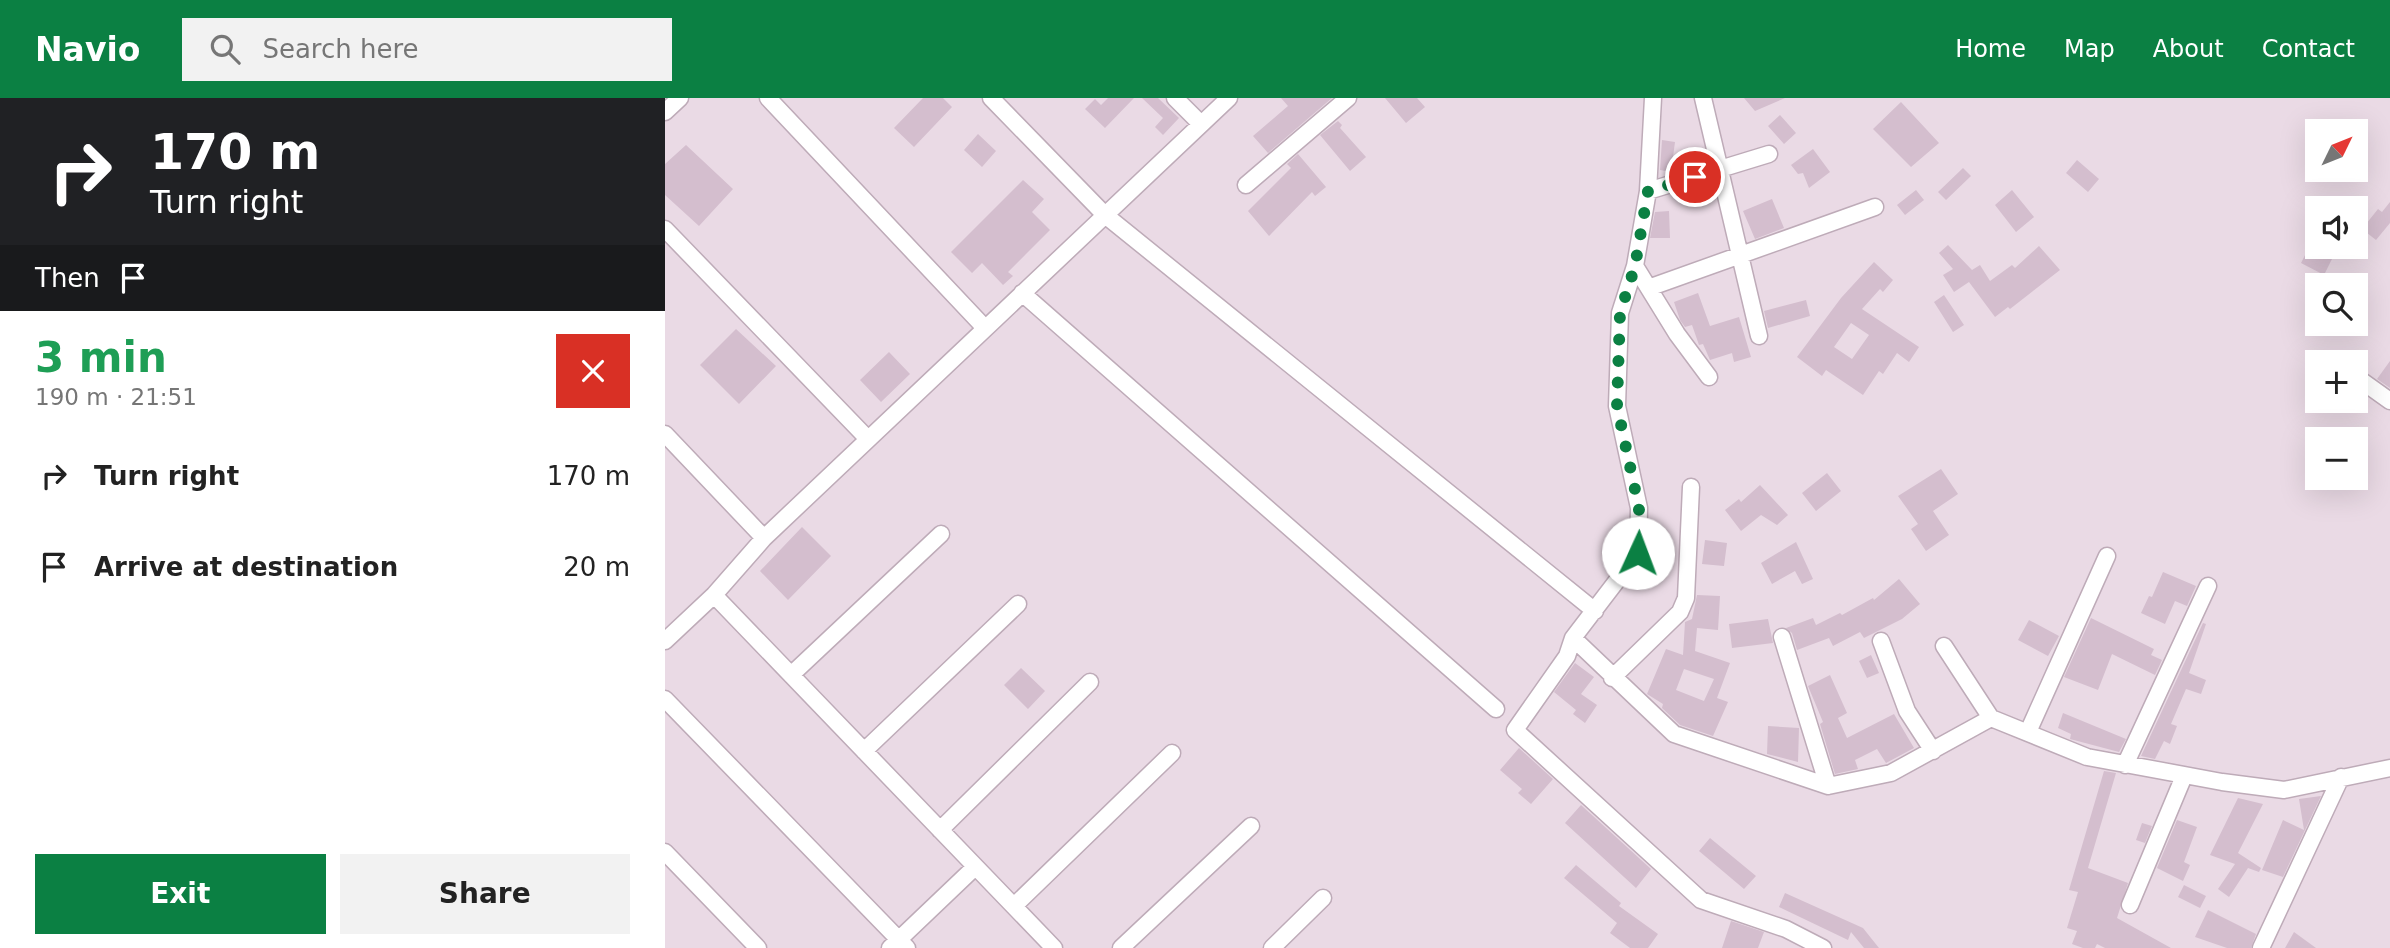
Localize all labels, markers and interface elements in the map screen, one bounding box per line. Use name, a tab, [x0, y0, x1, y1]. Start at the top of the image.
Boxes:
search box	[182, 18, 672, 81]
text: Navio	[35, 30, 140, 69]
icon: search	[206, 30, 244, 68]
text: Search here	[262, 34, 419, 64]
text: Home	[1955, 35, 2026, 63]
text: Map	[2064, 35, 2115, 63]
text: About	[2153, 35, 2224, 63]
text: Contact	[2262, 35, 2355, 63]
north arrow	[2305, 119, 2368, 182]
map controls	[2305, 119, 2368, 490]
text: 170 m	[150, 124, 320, 181]
icon: right	[35, 126, 126, 217]
pin	[1665, 147, 1725, 207]
icon: arrive	[1676, 158, 1714, 196]
text: Turn right	[150, 183, 303, 221]
button: sound	[2305, 196, 2368, 259]
icon: arrive	[114, 259, 152, 297]
text: Then	[35, 263, 100, 293]
button: search	[2305, 273, 2368, 336]
text: 3 min	[35, 333, 167, 382]
button: close	[556, 334, 630, 408]
button: +	[2305, 350, 2368, 413]
text: 190 m · 21:51	[35, 384, 197, 410]
button: −	[2305, 427, 2368, 490]
icon: right	[35, 457, 73, 495]
text: Turn right	[94, 461, 239, 491]
text: 170 m	[547, 461, 630, 491]
position arrow	[1601, 516, 1675, 590]
icon: arrive	[35, 548, 73, 586]
text: Arrive at destination	[94, 552, 398, 582]
text: 20 m	[563, 552, 630, 582]
button: Exit	[35, 854, 326, 934]
button: Share	[340, 854, 630, 934]

